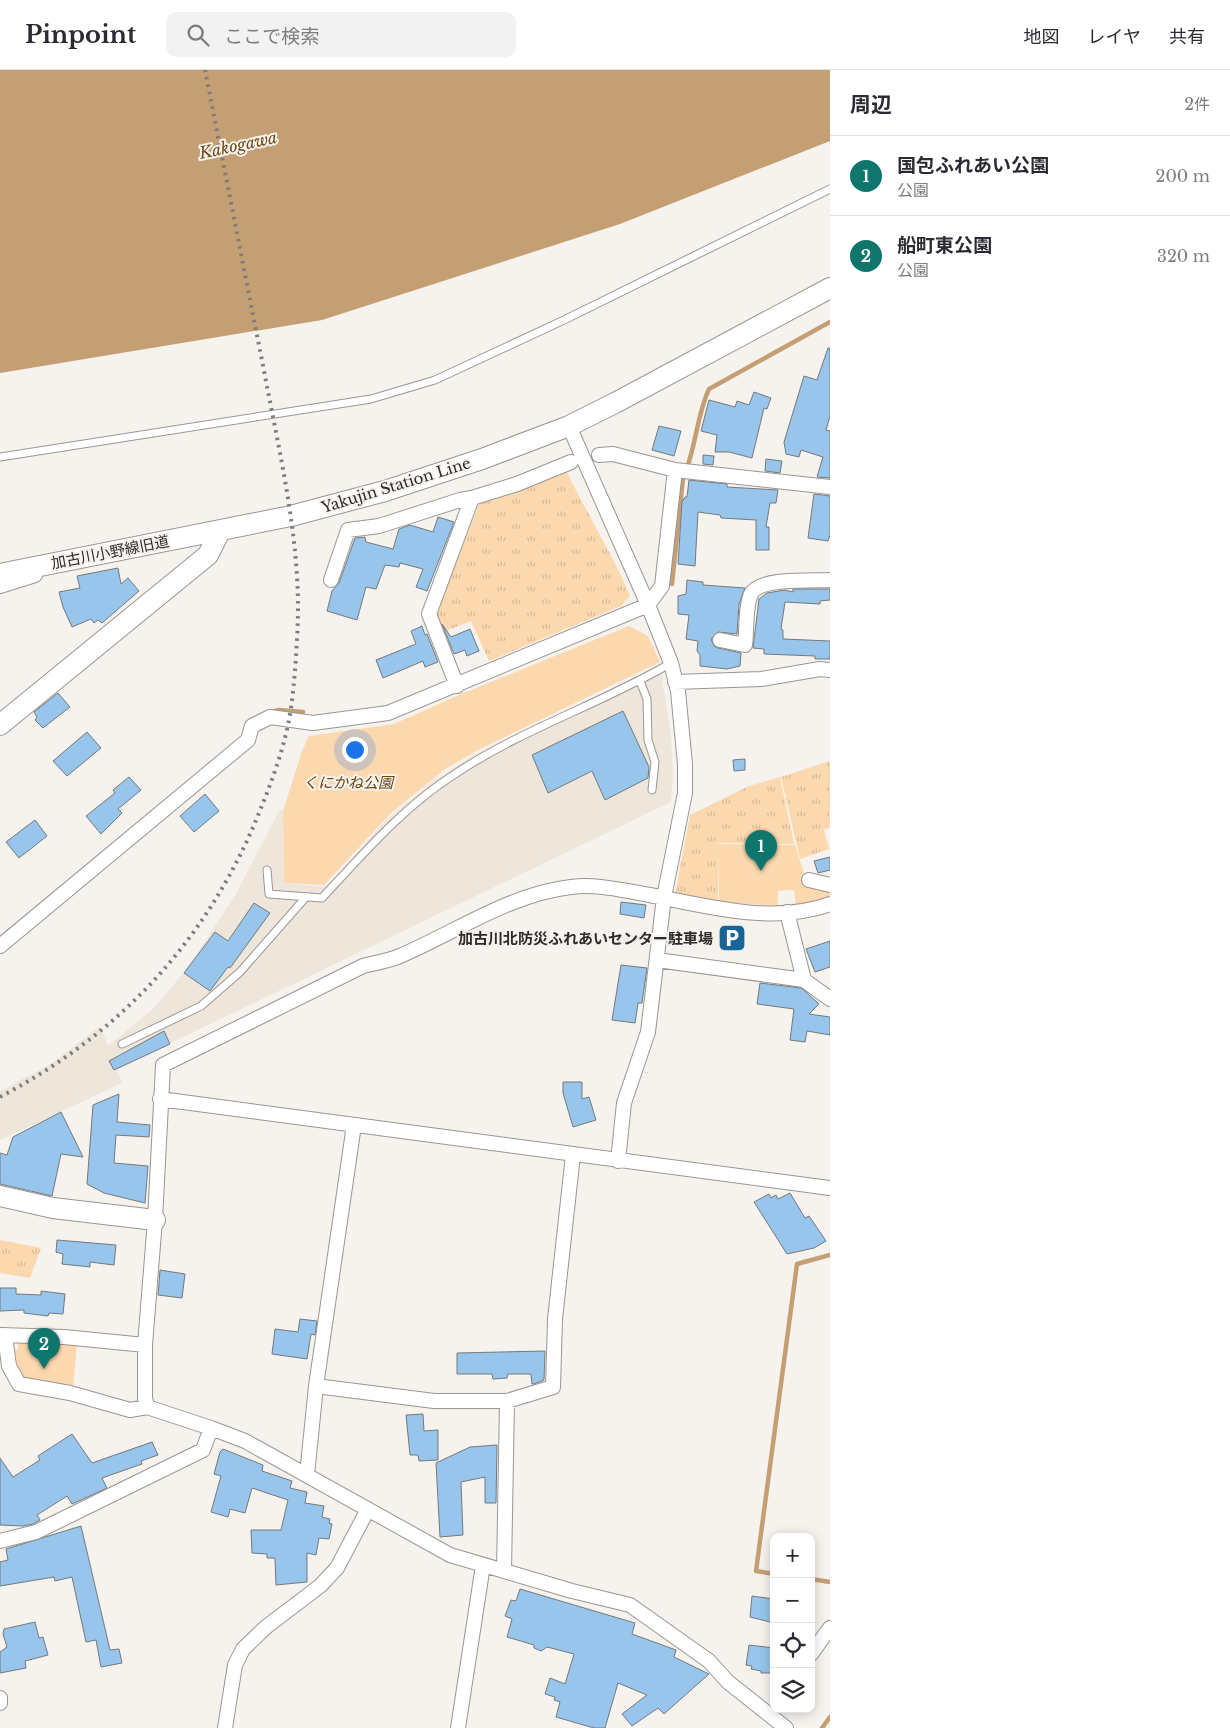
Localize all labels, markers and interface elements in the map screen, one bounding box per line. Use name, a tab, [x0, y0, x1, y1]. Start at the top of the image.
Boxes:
search box	[166, 12, 516, 57]
text: Pinpoint	[25, 20, 136, 49]
icon: search	[184, 21, 212, 49]
text: ここで検索	[224, 25, 319, 48]
text: 地図	[1024, 26, 1060, 48]
text: レイヤ	[1088, 26, 1141, 48]
text: 共有	[1169, 26, 1205, 48]
text: 周辺	[850, 92, 892, 118]
text: 2件	[1184, 94, 1210, 114]
water label: Kakogawa	[196, 127, 279, 163]
text: 国包ふれあい公園	[897, 154, 1049, 177]
text: 1	[863, 166, 869, 186]
text: 200 m	[1156, 166, 1210, 186]
text: 公園	[897, 180, 929, 200]
text: 船町東公園	[897, 234, 992, 257]
text: 2	[861, 246, 871, 266]
text: 320 m	[1157, 246, 1210, 266]
text: 公園	[897, 260, 929, 280]
street label: Yakujin Station Line	[318, 453, 473, 517]
street label: 加古川小野線旧道	[49, 531, 171, 573]
your location	[342, 737, 368, 763]
park label: くにかね公園	[303, 773, 395, 792]
pin: 1	[745, 830, 777, 871]
parking icon: 加古川北防災ふれあいセンター駐車場	[717, 923, 747, 953]
place label: 加古川北防災ふれあいセンター駐車場	[458, 929, 713, 948]
pin: 2	[28, 1328, 60, 1369]
map controls	[770, 1533, 815, 1713]
button: +	[770, 1533, 815, 1578]
button: −	[770, 1578, 815, 1623]
button: locate	[770, 1623, 815, 1668]
button: layers	[770, 1668, 815, 1713]

